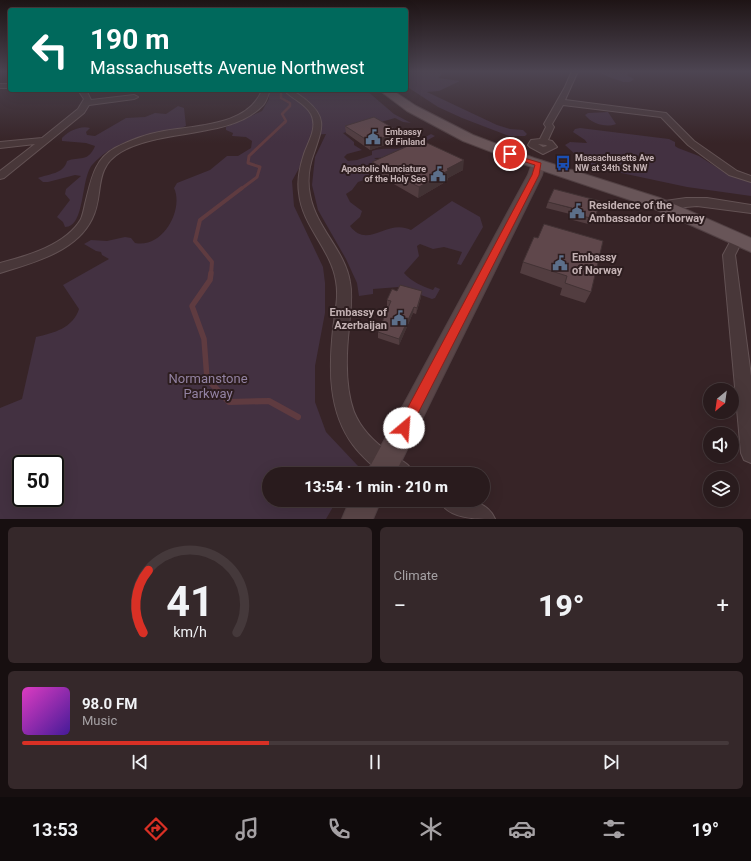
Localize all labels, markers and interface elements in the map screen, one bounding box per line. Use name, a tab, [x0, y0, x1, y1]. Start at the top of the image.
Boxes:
text: 190 m	[90, 23, 169, 56]
icon: left	[24, 24, 76, 76]
text: Massachusetts Avenue Northwest	[90, 57, 365, 78]
place label: Embassy of Finland	[385, 127, 425, 147]
public building icon: Embassy of Finland	[364, 128, 382, 146]
pin	[493, 137, 527, 171]
icon: arrive	[499, 143, 521, 165]
place label: Massachusetts Ave NW at 34th St NW	[575, 153, 654, 173]
bus stop icon: Massachusetts Ave NW at 34th St NW	[554, 154, 572, 172]
place label: Apostolic Nunciature of the Holy See	[341, 164, 426, 184]
public building icon: Apostolic Nunciature of the Holy See	[429, 165, 447, 183]
place label: Residence of the Ambassador of Norway	[589, 199, 705, 225]
public building icon: Residence of the Ambassador of Norway	[568, 202, 586, 220]
place label: Embassy of Norway	[572, 251, 623, 277]
public building icon: Embassy of Norway	[551, 254, 569, 272]
place label: Embassy of Azerbaijan	[329, 306, 387, 332]
public building icon: Embassy of Azerbaijan	[390, 309, 408, 327]
park label: Normanstone Parkway	[168, 371, 248, 401]
north arrow	[703, 383, 739, 419]
map controls	[703, 383, 739, 507]
position arrow	[383, 407, 425, 449]
button: sound	[703, 427, 739, 463]
speed limit sign: 50	[12, 455, 64, 507]
button: layers	[703, 471, 739, 507]
text: 13:54 · 1 min · 210 m	[304, 478, 448, 496]
text: Climate	[394, 568, 438, 583]
text: 41	[166, 577, 214, 626]
text: 19°	[538, 588, 585, 623]
text: −	[394, 593, 406, 618]
text: +	[717, 593, 729, 618]
text: km/h	[173, 624, 207, 640]
text: 98.0 FM	[82, 695, 137, 713]
text: Music	[82, 713, 117, 728]
icon: previous	[129, 751, 151, 773]
icon: pause	[364, 751, 386, 773]
icon: next	[600, 751, 622, 773]
icon: directions	[142, 815, 170, 843]
icon: music	[233, 815, 261, 843]
icon: phone	[325, 815, 353, 843]
icon: climate	[417, 815, 445, 843]
icon: car	[508, 815, 536, 843]
icon: filters	[600, 815, 628, 843]
text: 13:53	[32, 819, 78, 840]
text: 19°	[691, 819, 719, 840]

